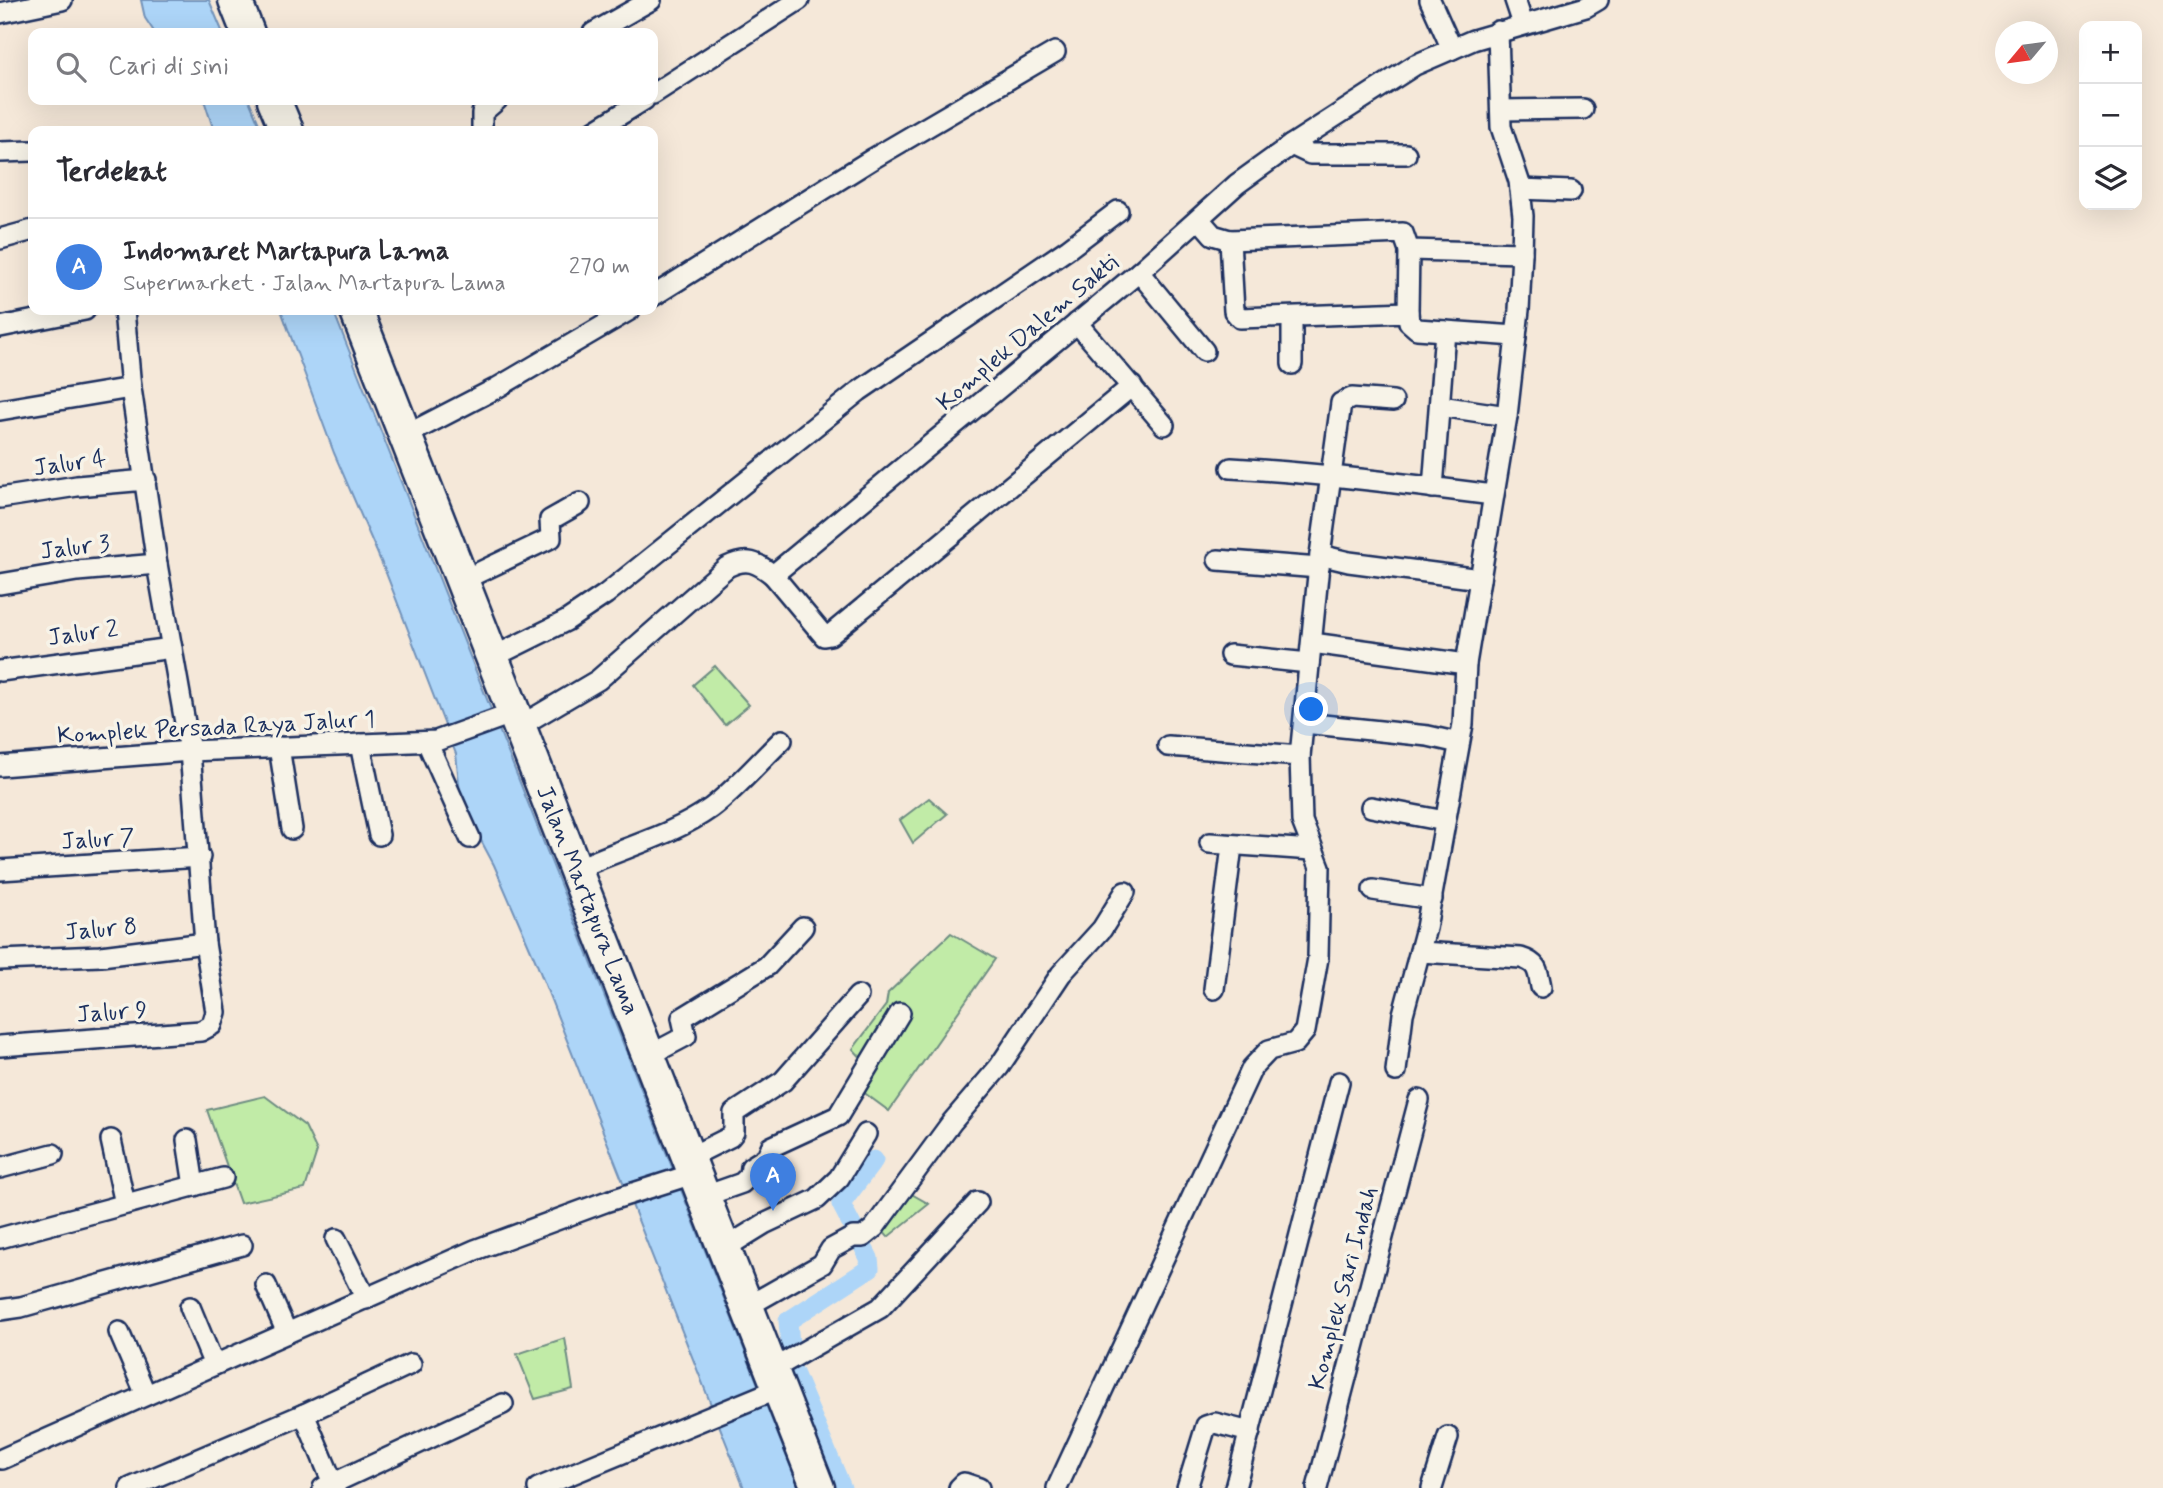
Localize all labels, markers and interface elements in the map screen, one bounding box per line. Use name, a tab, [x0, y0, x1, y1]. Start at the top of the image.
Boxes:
north arrow	[1995, 21, 2058, 84]
map controls	[2079, 21, 2142, 210]
button: +	[2079, 21, 2142, 84]
search box	[28, 28, 658, 105]
icon: search	[52, 48, 90, 86]
text: Cari di sini	[108, 50, 229, 84]
button: −	[2079, 84, 2142, 147]
button: layers	[2079, 147, 2142, 210]
text: Terdekat	[56, 152, 167, 191]
text: Indomaret Martapura Lama	[123, 235, 449, 269]
street label: Komplek Dalem Sakti	[931, 248, 1125, 418]
text: A	[71, 252, 87, 282]
text: 270 m	[569, 252, 630, 282]
text: Supermarket · Jalan Martapura Lama	[123, 269, 506, 299]
street label: Jalur 4	[32, 444, 108, 484]
street label: Jalur 3	[38, 528, 112, 568]
street label: Jalur 2	[46, 614, 120, 654]
your location	[1294, 692, 1328, 726]
street label: Komplek Persada Raya Jalur 1	[56, 704, 376, 752]
street label: Jalan Martapura Lama	[528, 781, 646, 1020]
street label: Jalur 7	[60, 822, 136, 858]
street label: Jalur 8	[64, 911, 138, 949]
street label: Jalur 9	[76, 995, 148, 1031]
pin: A	[750, 1153, 796, 1211]
street label: Komplek Sari Indah	[1302, 1183, 1386, 1393]

